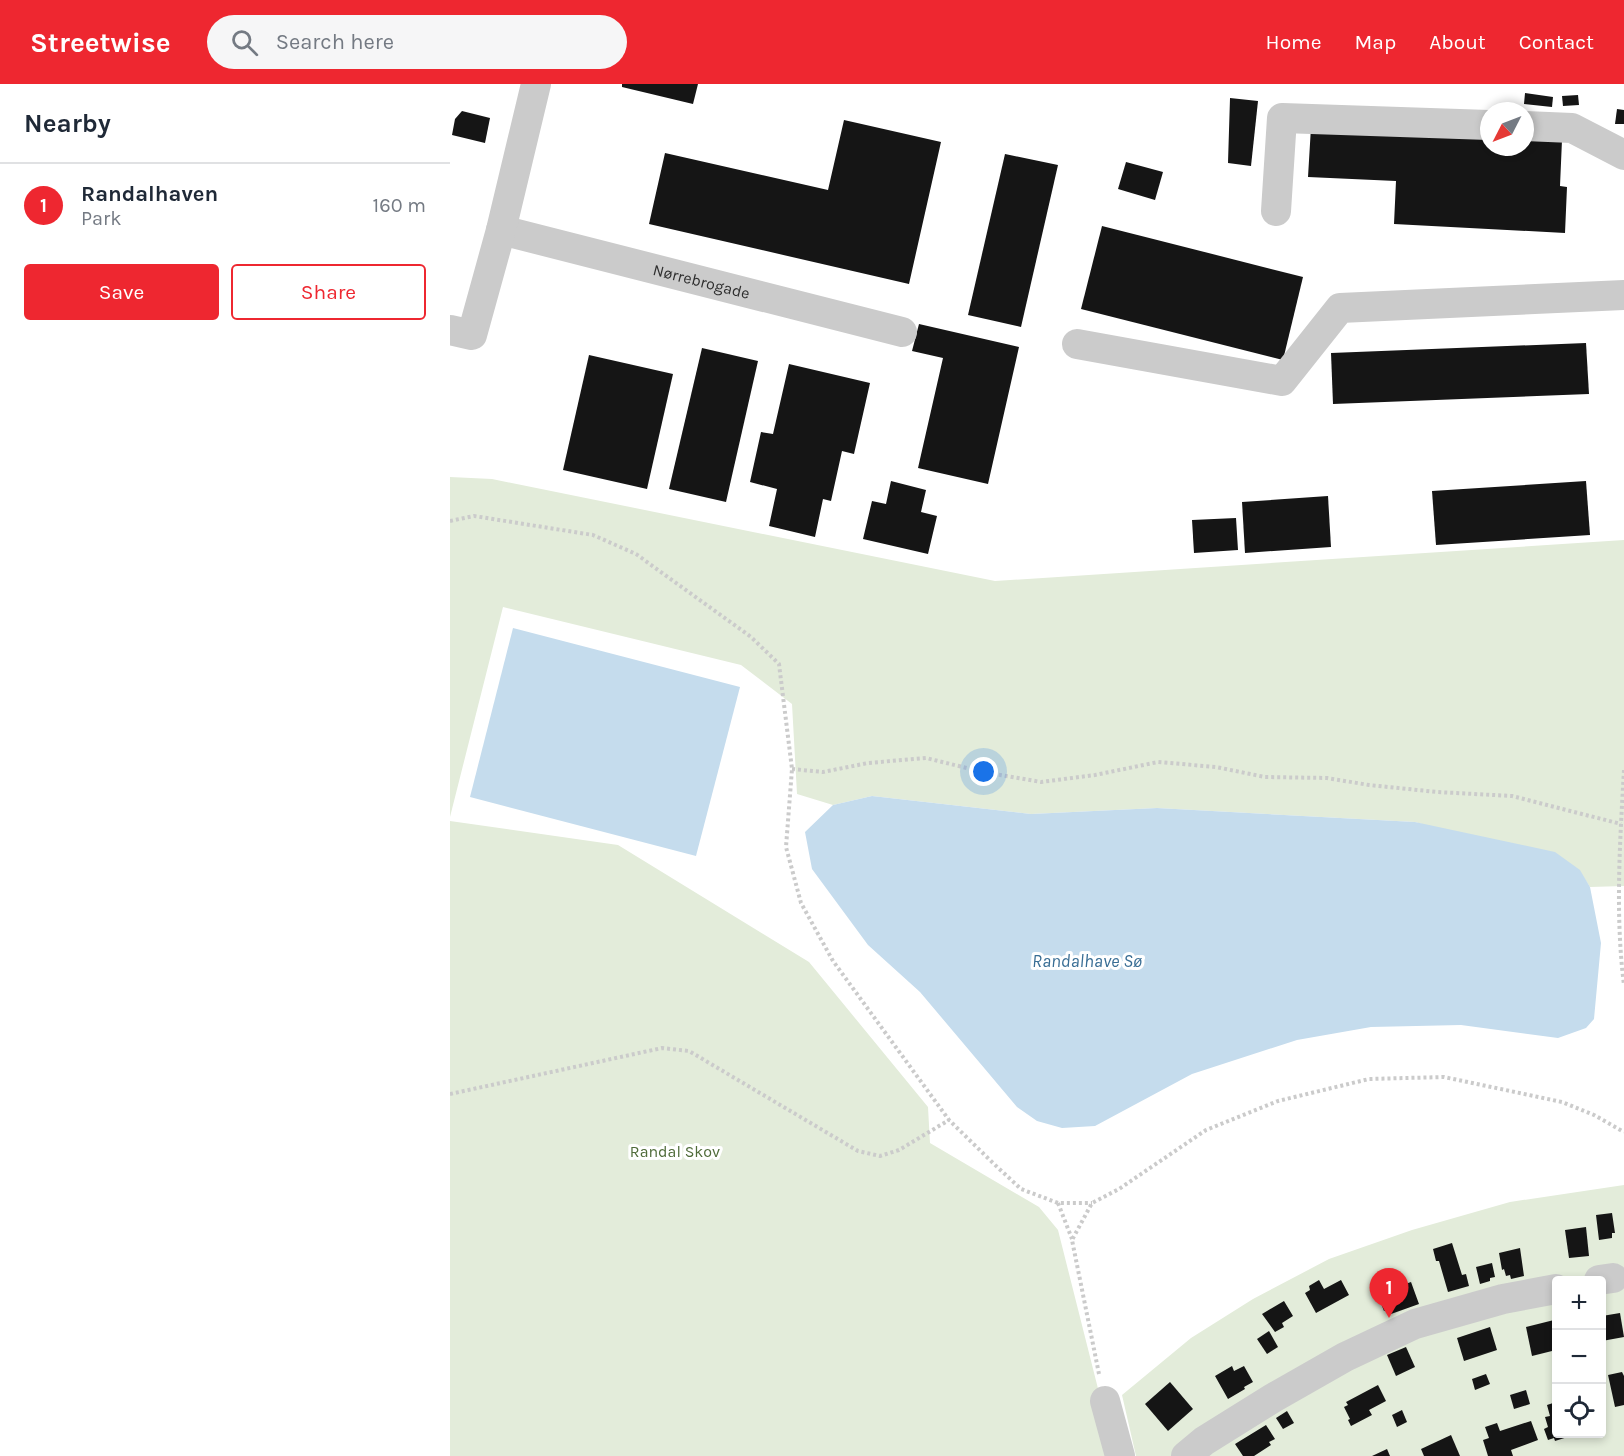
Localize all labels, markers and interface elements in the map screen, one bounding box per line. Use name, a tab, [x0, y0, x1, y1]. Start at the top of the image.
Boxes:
search box	[207, 15, 627, 69]
text: Streetwise	[30, 26, 171, 59]
icon: search	[228, 26, 261, 59]
text: Search here	[276, 29, 394, 55]
text: Home	[1266, 30, 1322, 54]
text: Map	[1355, 30, 1396, 54]
text: About	[1429, 30, 1486, 54]
text: Contact	[1519, 30, 1594, 54]
north arrow	[1480, 102, 1534, 156]
text: Nearby	[24, 108, 111, 139]
text: Randalhaven	[81, 181, 218, 207]
text: 1	[40, 194, 47, 217]
text: 160 m	[373, 194, 426, 217]
text: Park	[81, 207, 122, 230]
street label: Nørrebrogade	[651, 260, 752, 303]
button: Save	[24, 264, 219, 320]
button: Share	[231, 264, 426, 320]
your location	[969, 757, 998, 786]
water label: Randalhave Sø	[1032, 950, 1143, 972]
park label: Randal Skov	[630, 1142, 720, 1161]
pin: 1	[1370, 1268, 1408, 1318]
map controls	[1552, 1276, 1606, 1438]
button: +	[1552, 1276, 1606, 1330]
button: −	[1552, 1330, 1606, 1384]
button: locate	[1552, 1384, 1606, 1438]

